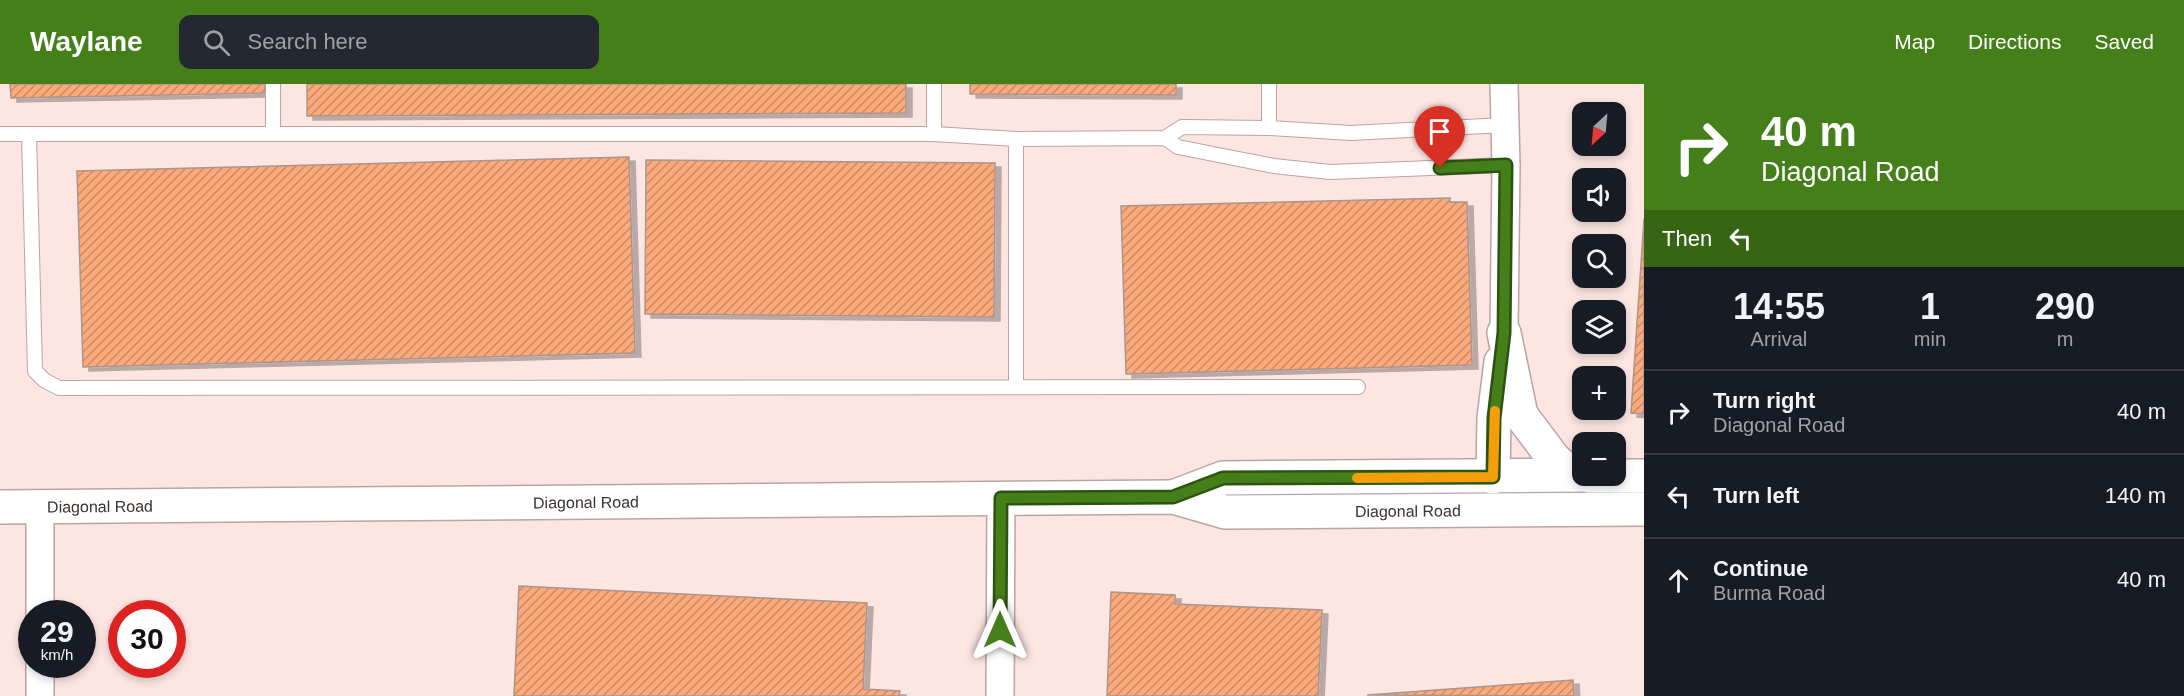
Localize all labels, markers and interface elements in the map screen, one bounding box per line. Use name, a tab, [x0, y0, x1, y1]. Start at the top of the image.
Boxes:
search box	[179, 15, 599, 69]
text: Waylane	[30, 26, 143, 57]
icon: search	[200, 26, 233, 59]
text: Search here	[248, 29, 367, 54]
text: Map	[1894, 30, 1935, 53]
text: Directions	[1968, 30, 2061, 53]
text: Saved	[2094, 30, 2154, 53]
north arrow	[1572, 102, 1626, 156]
map controls	[1572, 102, 1626, 486]
pin	[1414, 106, 1465, 168]
icon: right	[1662, 108, 1740, 186]
text: 40 m	[1761, 108, 1857, 155]
icon: arrive	[1423, 115, 1456, 148]
text: Diagonal Road	[1761, 157, 1940, 187]
button: sound	[1572, 168, 1626, 222]
icon: left	[1724, 222, 1757, 255]
text: Then	[1662, 226, 1712, 251]
button: search	[1572, 234, 1626, 288]
text: 14:55	[1733, 286, 1825, 327]
text: 1	[1920, 286, 1940, 327]
text: 290	[2035, 286, 2095, 327]
button: layers	[1572, 300, 1626, 354]
text: Arrival	[1751, 328, 1807, 350]
text: min	[1914, 328, 1946, 350]
text: m	[2057, 328, 2073, 350]
button: +	[1572, 366, 1626, 420]
text: Turn right	[1713, 388, 1815, 413]
icon: right	[1662, 396, 1695, 429]
text: 40 m	[2117, 399, 2166, 424]
text: Diagonal Road	[1713, 414, 1845, 436]
button: −	[1572, 432, 1626, 486]
icon: left	[1662, 480, 1695, 513]
text: Turn left	[1713, 483, 1799, 508]
text: 140 m	[2105, 483, 2166, 508]
street label: Diagonal Road	[533, 493, 639, 511]
street label: Diagonal Road	[47, 497, 153, 515]
street label: Diagonal Road	[1355, 502, 1461, 520]
text: Continue	[1713, 556, 1808, 581]
icon: ahead	[1662, 564, 1695, 597]
text: 40 m	[2117, 567, 2166, 592]
text: Burma Road	[1713, 582, 1825, 604]
position arrow	[968, 598, 1032, 662]
speed limit sign: 30	[108, 600, 186, 678]
text: 29	[40, 615, 74, 648]
text: km/h	[41, 646, 73, 663]

